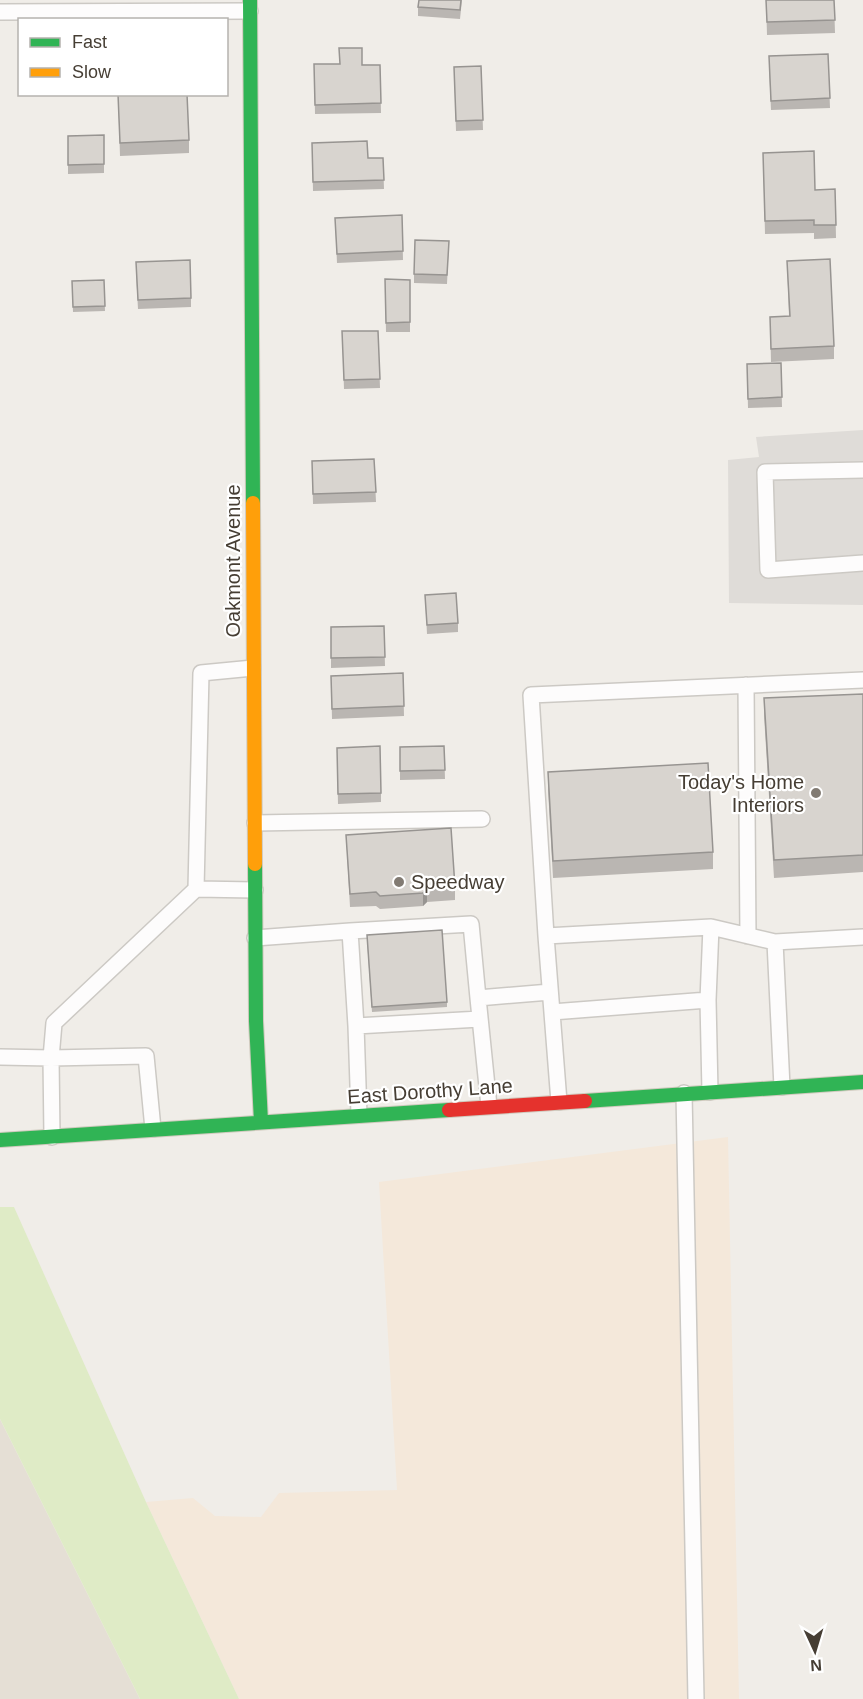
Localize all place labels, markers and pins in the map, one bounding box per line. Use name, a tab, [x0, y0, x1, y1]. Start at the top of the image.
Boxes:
place label: Today's Home Interiors	[678, 771, 804, 816]
marker: Today's Home Interiors	[809, 786, 823, 800]
place label: Speedway	[411, 871, 504, 893]
marker: Speedway	[392, 875, 406, 889]

